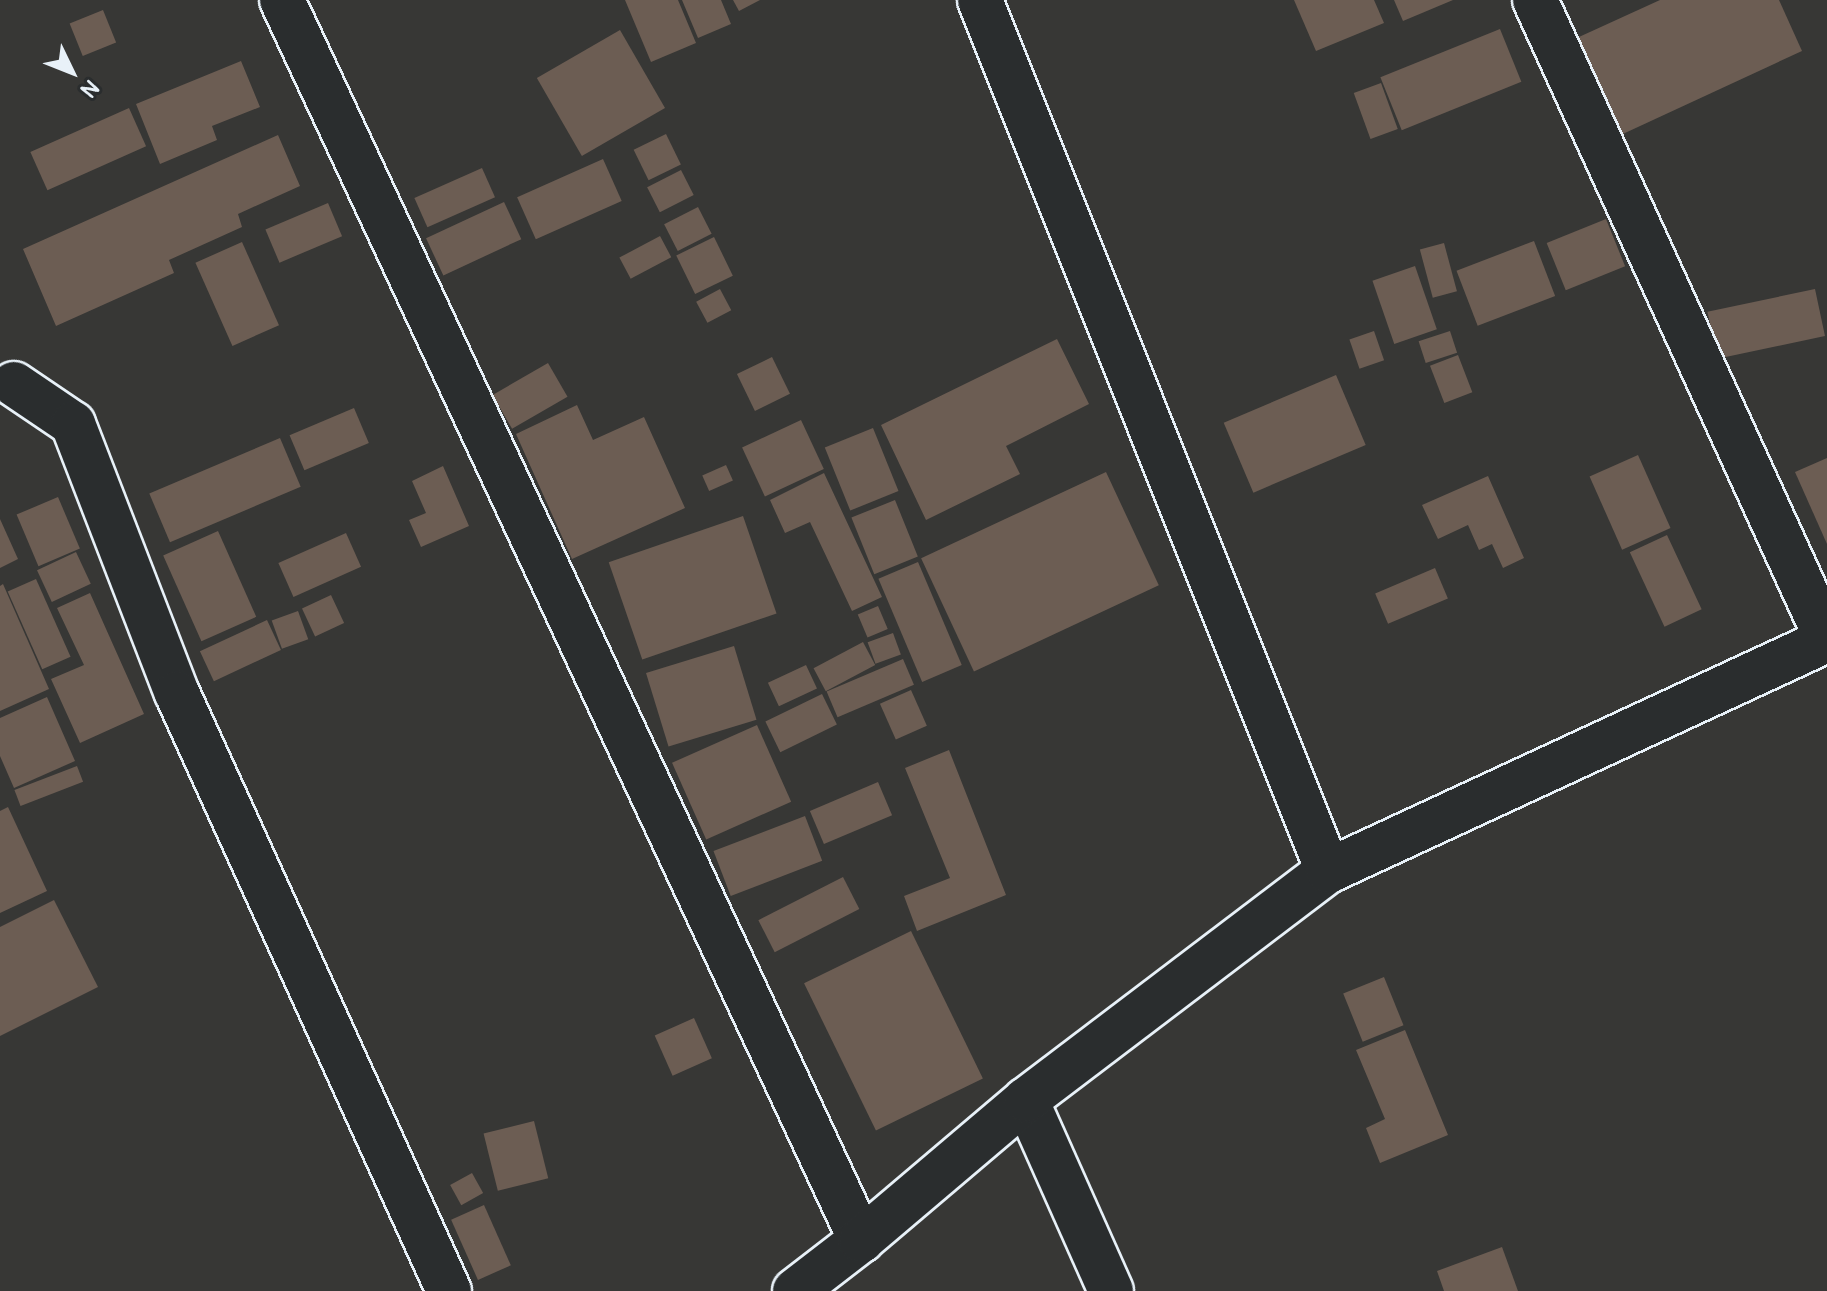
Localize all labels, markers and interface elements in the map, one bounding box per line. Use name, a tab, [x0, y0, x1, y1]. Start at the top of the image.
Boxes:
north arrow	[32, 32, 112, 112]
text: N	[74, 73, 105, 103]

